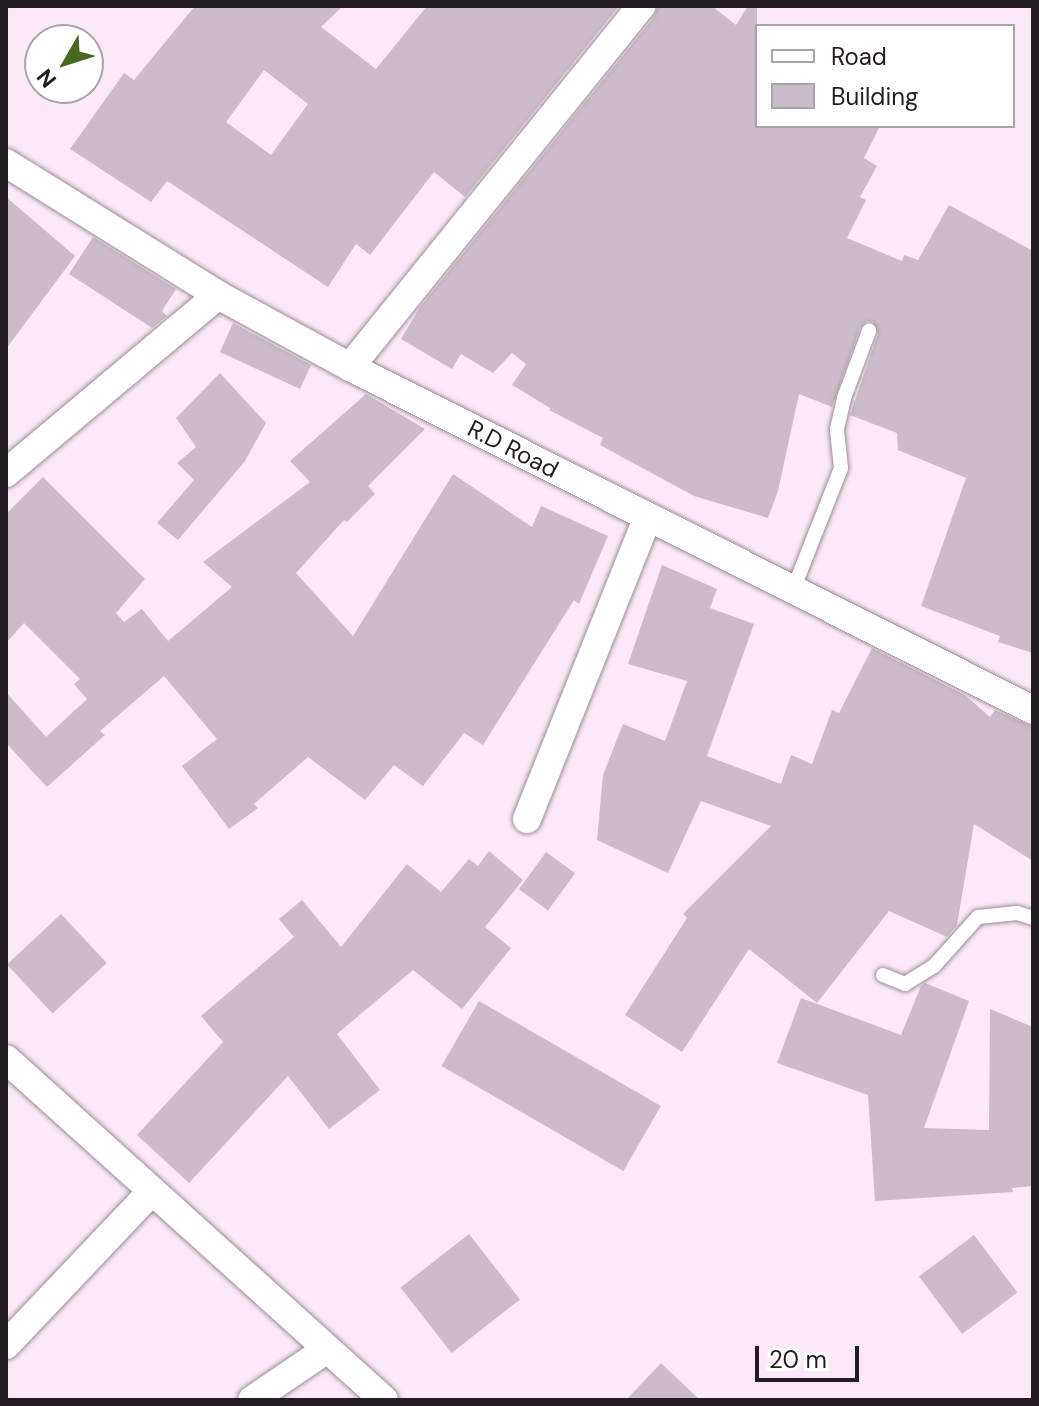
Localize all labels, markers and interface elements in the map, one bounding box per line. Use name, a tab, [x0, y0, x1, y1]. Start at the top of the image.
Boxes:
north arrow	[24, 24, 104, 104]
legend	[755, 24, 1015, 128]
text: Road	[831, 41, 887, 72]
text: N	[30, 63, 63, 94]
text: Building	[831, 81, 918, 112]
street label: R.D Road	[463, 414, 563, 484]
scale bar	[759, 1330, 863, 1380]
text: 20 m	[769, 1344, 827, 1375]

